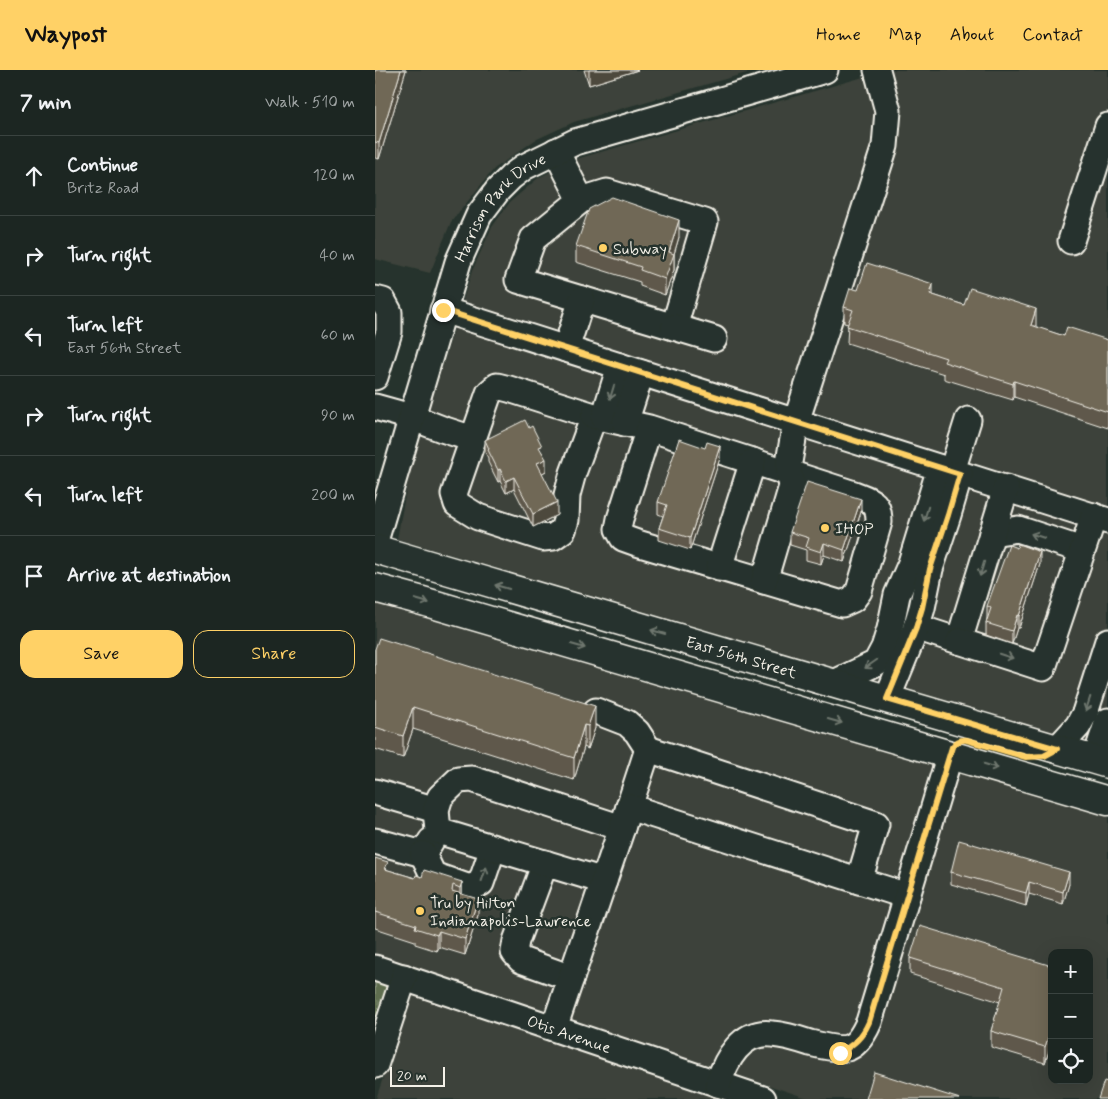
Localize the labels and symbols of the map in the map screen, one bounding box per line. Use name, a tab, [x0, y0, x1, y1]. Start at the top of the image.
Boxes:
street label: Harrison Park Drive	[450, 149, 550, 265]
place label: Subway	[613, 239, 667, 260]
marker: Subway	[597, 242, 609, 254]
route end	[432, 299, 455, 322]
one-way arrow	[607, 384, 617, 400]
one-way arrow	[921, 506, 931, 522]
place label: IHOP	[835, 519, 874, 540]
marker: IHOP	[819, 522, 831, 534]
one-way arrow	[1030, 531, 1046, 540]
one-way arrow	[976, 560, 986, 576]
one-way arrow	[495, 581, 511, 591]
one-way arrow	[414, 597, 430, 606]
one-way arrow	[651, 627, 667, 637]
street label: East 56th Street	[683, 632, 800, 684]
one-way arrow	[570, 642, 586, 652]
one-way arrow	[997, 652, 1013, 661]
one-way arrow	[864, 659, 878, 670]
one-way arrow	[1082, 696, 1092, 712]
one-way arrow	[827, 717, 843, 727]
one-way arrow	[983, 762, 999, 772]
one-way arrow	[480, 867, 489, 883]
place label: Tru by Hilton Indianapolis-Lawrence	[430, 893, 592, 932]
marker: Tru by Hilton Indianapolis-Lawrence	[414, 905, 426, 917]
street label: Otis Avenue	[524, 1011, 614, 1059]
route start	[829, 1042, 852, 1065]
scale bar	[390, 1064, 445, 1087]

